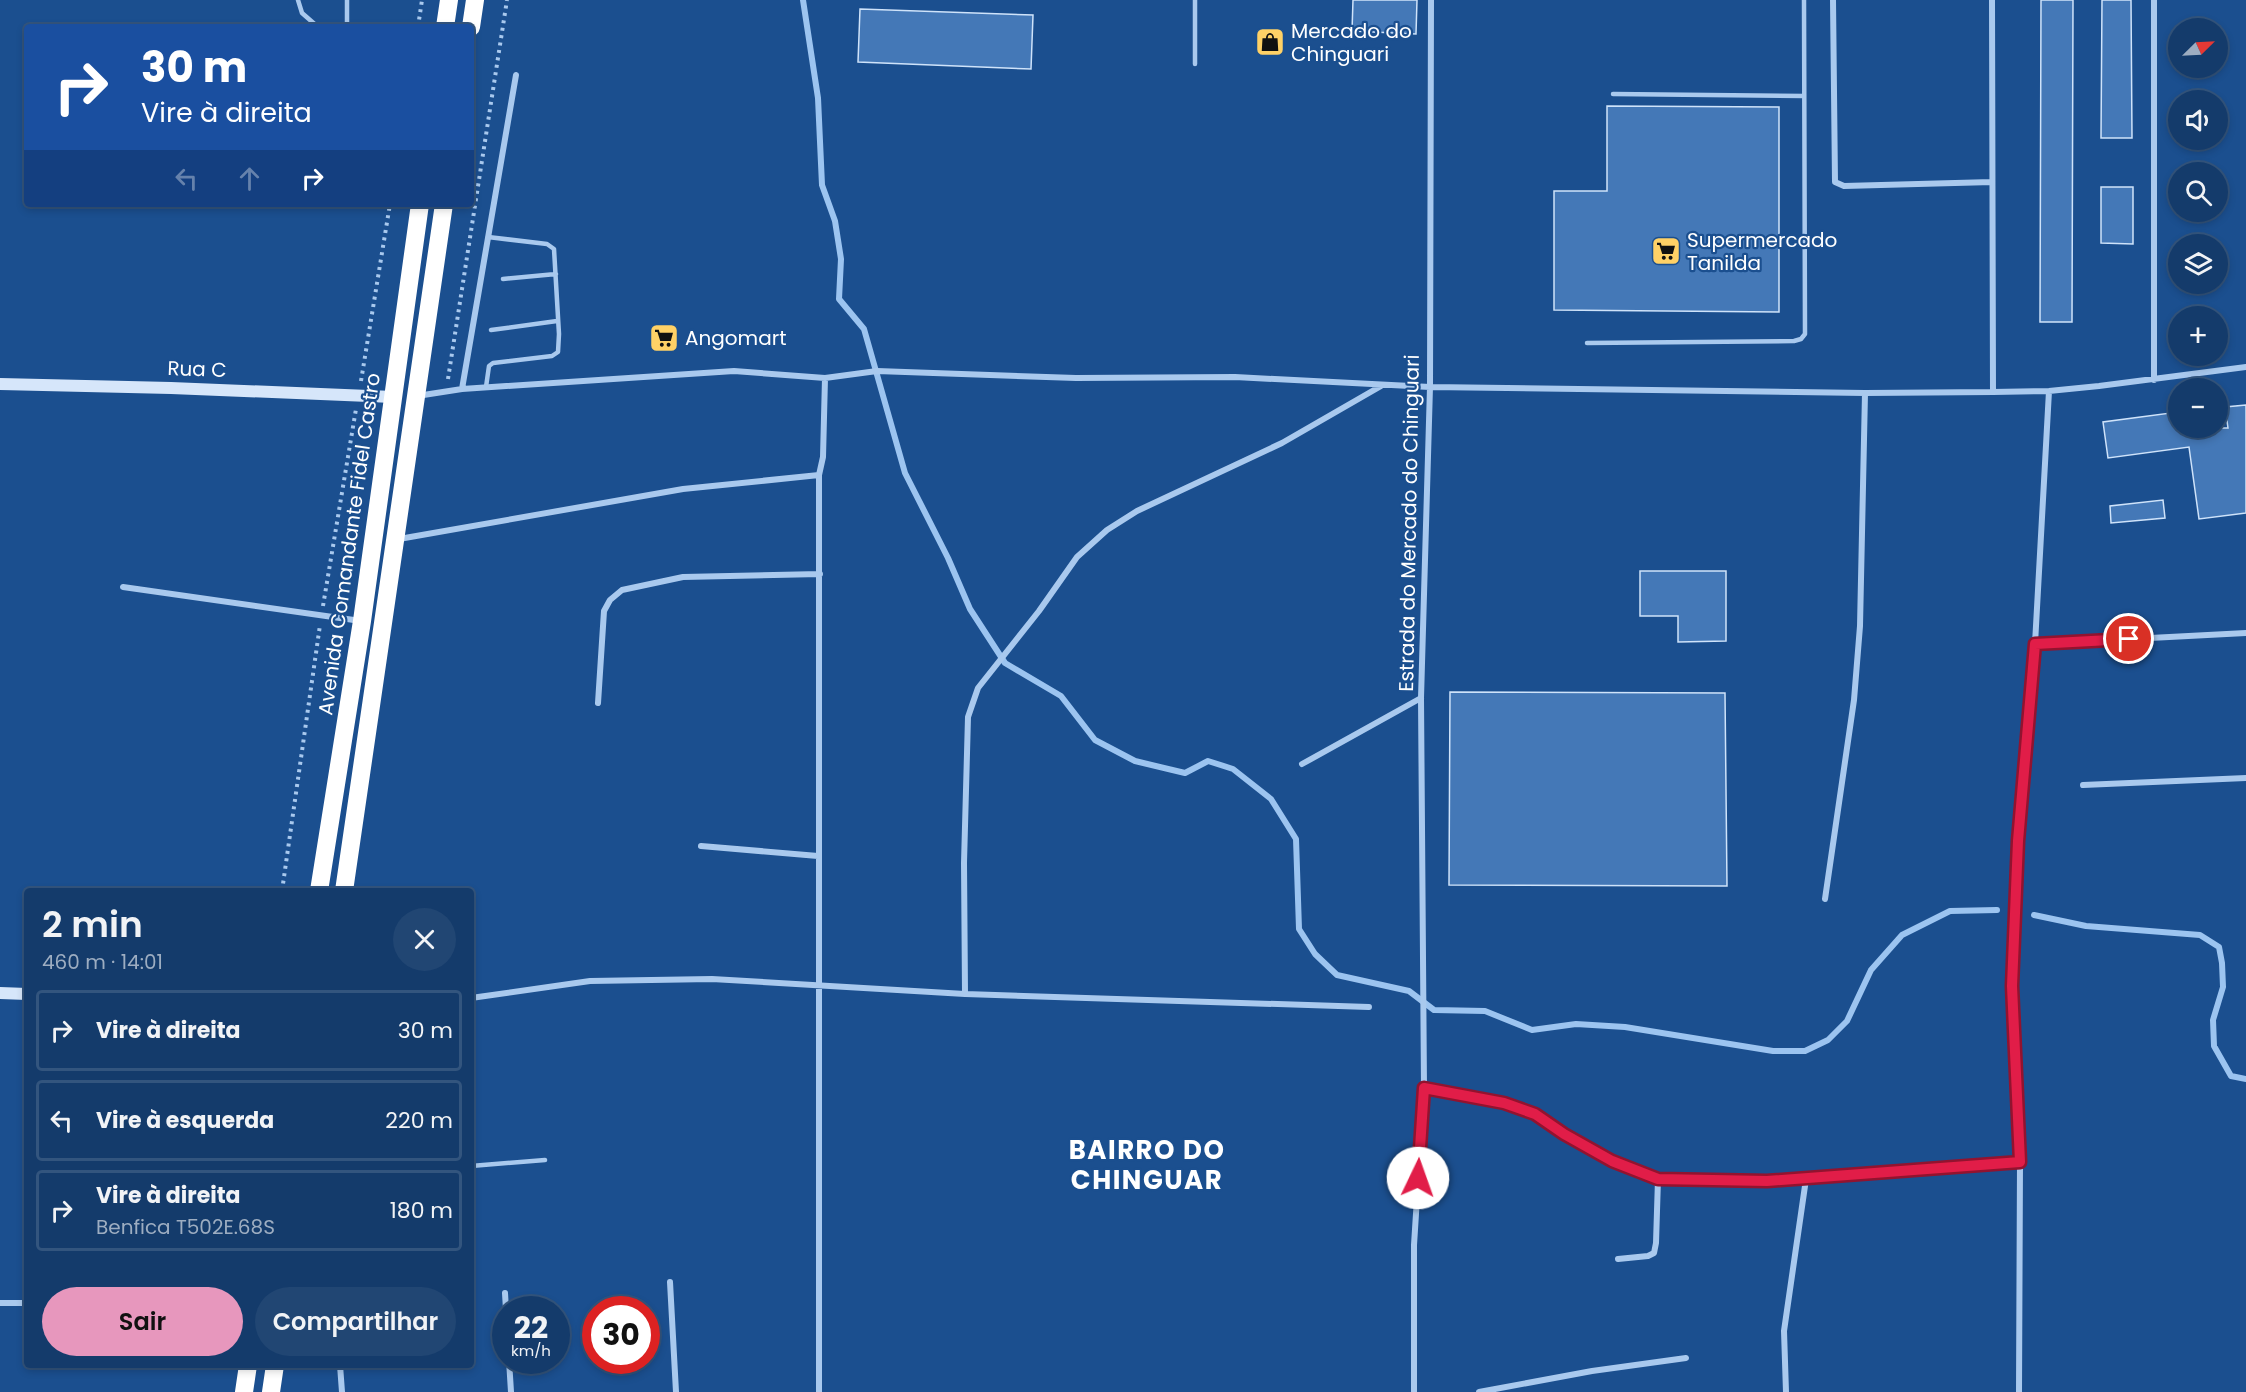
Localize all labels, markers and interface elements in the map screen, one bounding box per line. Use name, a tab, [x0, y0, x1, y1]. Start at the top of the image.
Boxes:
place label: Mercado do Chinguari	[1291, 17, 1412, 68]
north arrow	[2168, 18, 2228, 78]
map controls	[2168, 18, 2228, 438]
shop icon: Mercado do Chinguari	[1254, 26, 1286, 58]
text: 30 m	[141, 38, 247, 97]
icon: right	[42, 48, 120, 126]
button: sound	[2168, 90, 2228, 150]
text: Vire à direita	[141, 94, 312, 131]
icon: left	[170, 162, 203, 195]
icon: ahead	[233, 162, 266, 195]
icon: right	[296, 162, 329, 195]
button: search	[2168, 162, 2228, 222]
place label: Supermercado Tanilda	[1687, 226, 1837, 277]
button: layers	[2168, 234, 2228, 294]
supermarket icon: Supermercado Tanilda	[1650, 235, 1682, 267]
button: +	[2168, 306, 2228, 366]
supermarket icon: Angomart	[648, 322, 680, 354]
place label: Angomart	[685, 324, 786, 352]
street label: Rua C	[167, 354, 227, 384]
street label: Estrada do Mercado do Chinguari	[1392, 354, 1426, 692]
street label: Avenida Comandante Fidel Castro	[311, 371, 387, 717]
button: −	[2168, 378, 2228, 438]
pin	[2103, 613, 2154, 664]
icon: arrive	[2112, 622, 2145, 655]
text: 2 min	[42, 899, 143, 950]
button: close	[393, 908, 456, 971]
text: 460 m · 14:01	[42, 948, 163, 976]
icon: right	[45, 1014, 78, 1047]
text: Vire à direita	[96, 1015, 241, 1046]
text: 30 m	[398, 1015, 453, 1046]
icon: left	[45, 1104, 78, 1137]
text: Vire à esquerda	[96, 1105, 274, 1136]
text: 220 m	[385, 1105, 453, 1136]
district label: BAIRRO DO CHINGUAR	[1069, 1132, 1225, 1198]
position arrow	[1386, 1146, 1450, 1210]
text: Vire à direita	[96, 1180, 241, 1211]
icon: right	[45, 1194, 78, 1227]
text: 180 m	[390, 1195, 453, 1226]
text: Benfica T502E.68S	[96, 1213, 275, 1241]
button: Sair	[42, 1287, 243, 1356]
button: Compartilhar	[255, 1287, 456, 1356]
speed limit sign: 30	[582, 1296, 660, 1374]
text: 22	[514, 1306, 548, 1349]
text: km/h	[511, 1340, 551, 1361]

